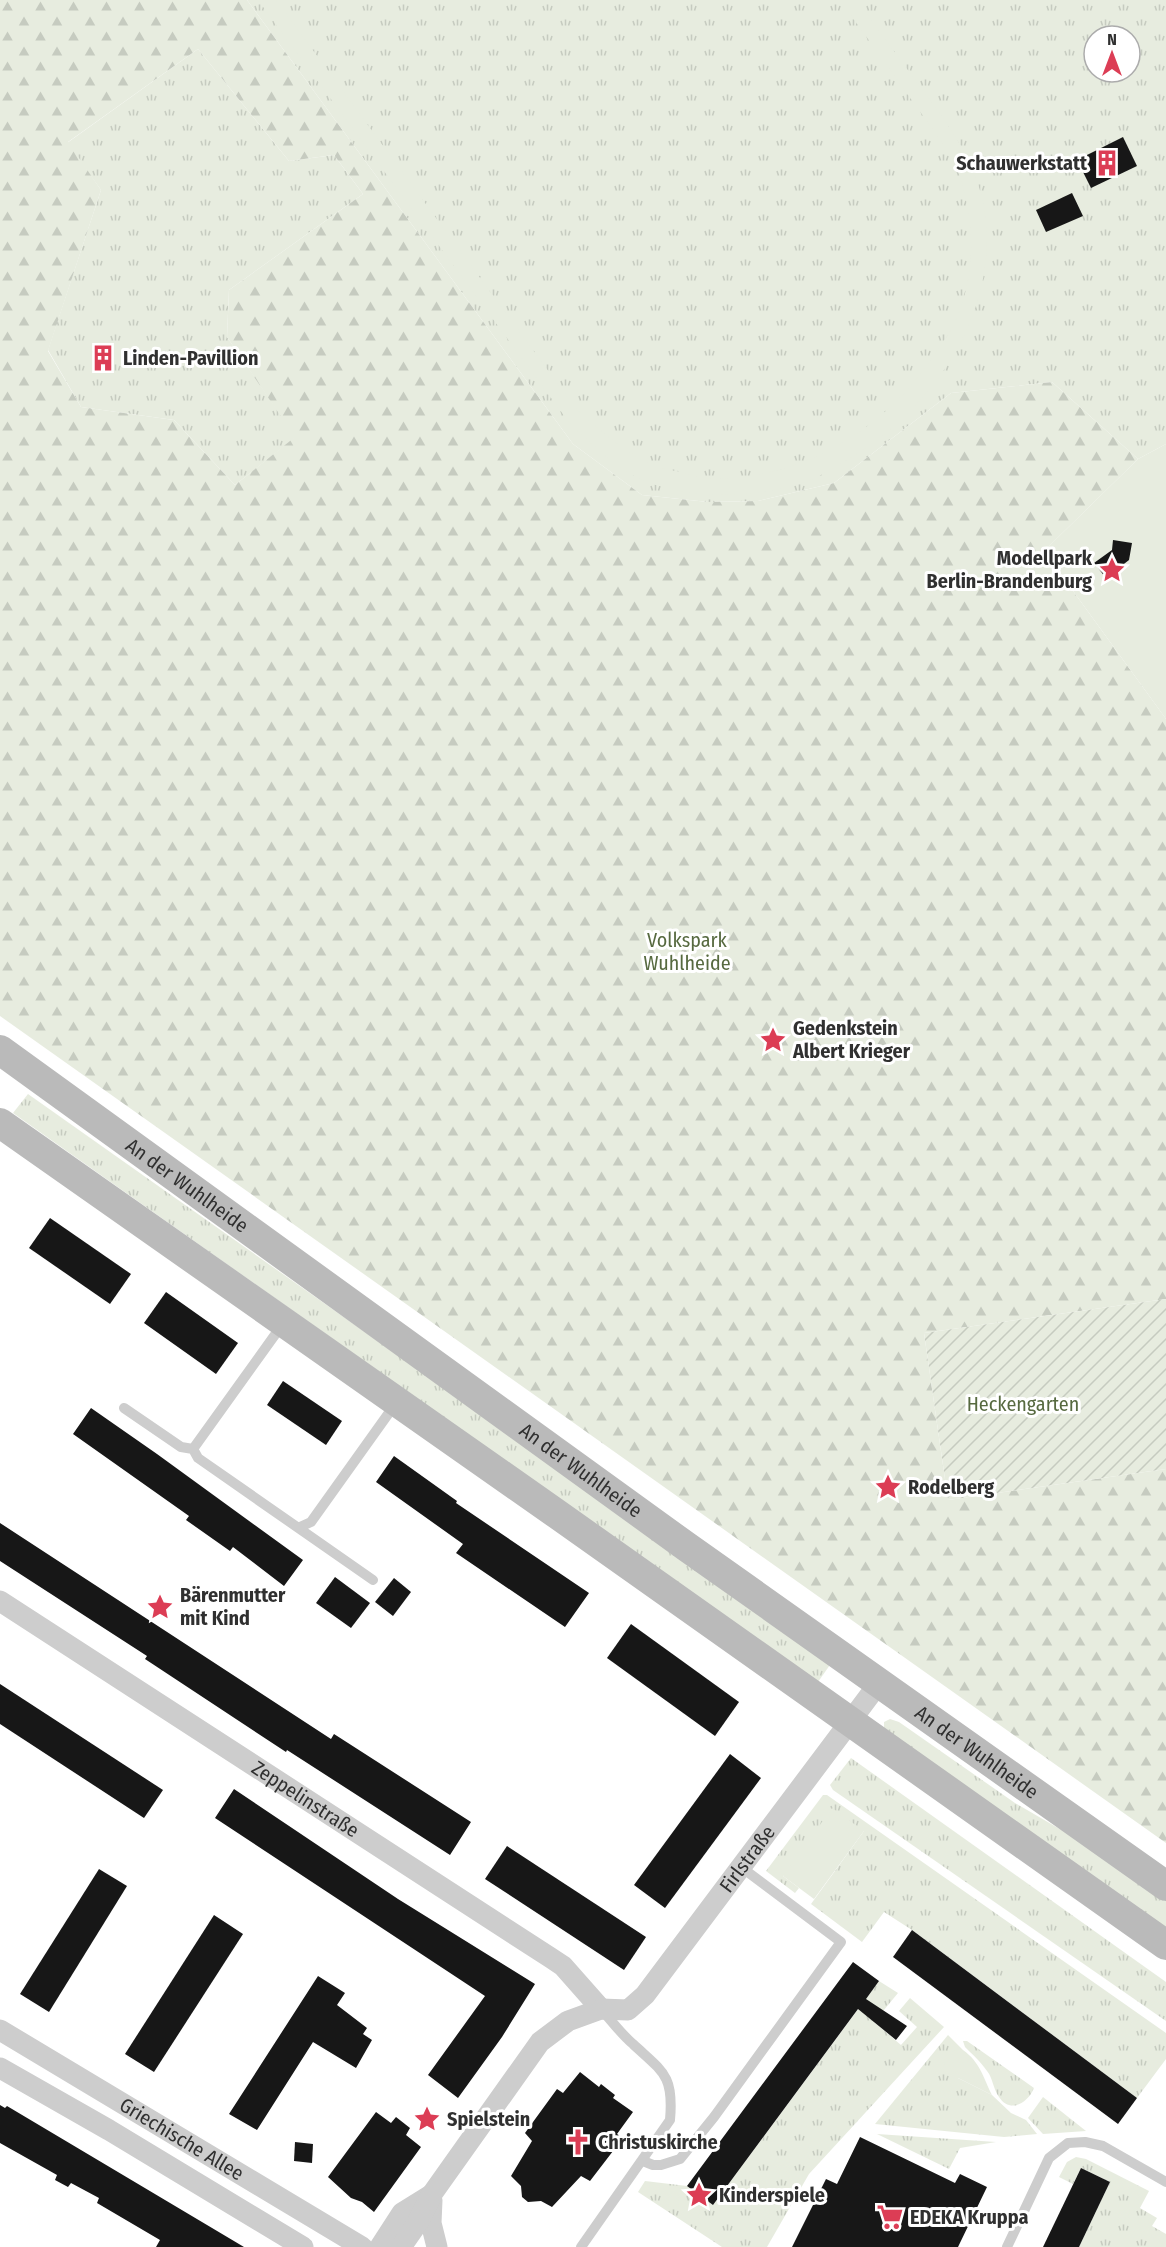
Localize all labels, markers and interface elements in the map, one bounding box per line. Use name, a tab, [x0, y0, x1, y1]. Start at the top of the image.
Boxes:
north arrow	[1082, 24, 1142, 84]
text: N	[1107, 30, 1117, 49]
building icon: Schauwerkstatt	[1092, 148, 1122, 178]
place label: Schauwerkstatt	[956, 151, 1088, 175]
building icon: Linden-Pavillion	[88, 343, 118, 373]
place label: Linden-Pavillion	[123, 346, 258, 370]
place label: Modellpark Berlin-Brandenburg	[927, 546, 1093, 593]
place icon: Modellpark Berlin-Brandenburg	[1097, 555, 1127, 585]
park label: Volkspark Wuhlheide	[643, 928, 731, 975]
place label: Gedenkstein Albert Krieger	[792, 1016, 911, 1063]
place icon: Gedenkstein Albert Krieger	[758, 1025, 788, 1055]
street label: An der Wuhlheide	[121, 1133, 253, 1238]
park label: Heckengarten	[967, 1392, 1079, 1416]
street label: An der Wuhlheide	[515, 1418, 647, 1523]
place icon: Rodelberg	[873, 1472, 903, 1502]
place label: Rodelberg	[908, 1475, 994, 1499]
place label: Bärenmutter mit Kind	[180, 1583, 286, 1630]
place icon: Bärenmutter mit Kind	[145, 1592, 175, 1622]
street label: An der Wuhlheide	[911, 1700, 1043, 1804]
street label: Zeppelinstraße	[247, 1755, 364, 1842]
street label: Firlstraße	[714, 1821, 780, 1897]
street label: Griechische Allee	[115, 2093, 248, 2185]
place icon: Spielstein	[412, 2104, 442, 2134]
place label: Spielstein	[447, 2107, 530, 2131]
church icon: Christuskirche	[563, 2127, 593, 2157]
place label: Christuskirche	[598, 2130, 718, 2154]
place icon: Kinderspiele	[684, 2180, 714, 2210]
place label: Kinderspiele	[719, 2183, 825, 2207]
supermarket icon: EDEKA Kruppa	[875, 2202, 905, 2232]
place label: EDEKA Kruppa	[910, 2205, 1028, 2229]

